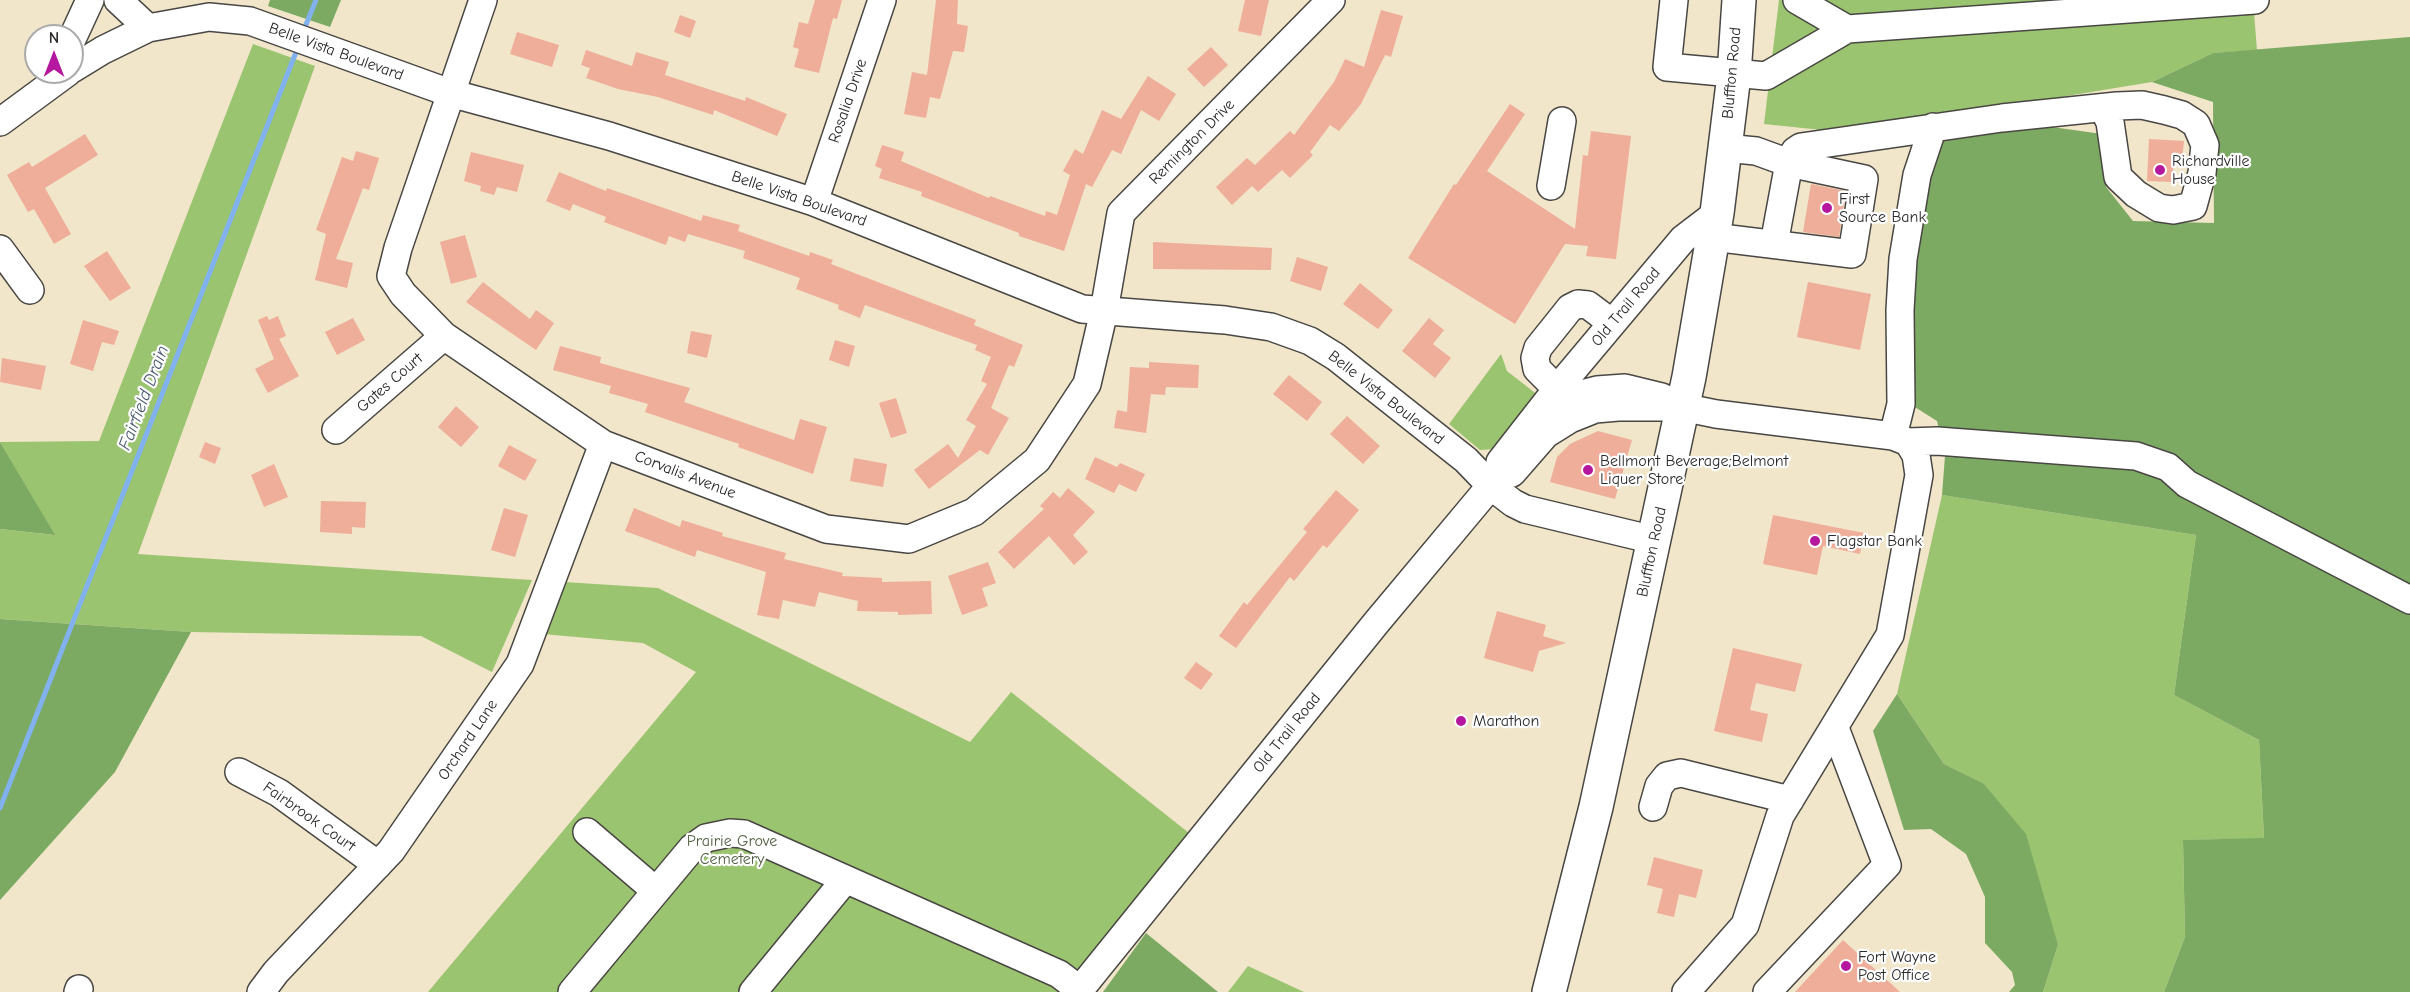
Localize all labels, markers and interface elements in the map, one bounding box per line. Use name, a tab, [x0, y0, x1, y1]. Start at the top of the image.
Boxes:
street label: Belle Vista Boulevard	[266, 19, 406, 85]
north arrow	[24, 24, 84, 84]
street label: Bluffton Road	[1718, 26, 1746, 120]
text: N	[49, 29, 59, 47]
street label: Rosalia Drive	[825, 56, 871, 146]
street label: Remington Drive	[1145, 95, 1239, 189]
place label: Richardville House	[2172, 151, 2249, 189]
marker: Richardville House	[2153, 163, 2167, 177]
street label: Belle Vista Boulevard	[729, 167, 869, 231]
place label: First Source Bank	[1839, 189, 1926, 227]
marker: First Source Bank	[1820, 201, 1834, 215]
street label: Old Trail Road	[1587, 264, 1665, 350]
water label: Fairfield Drain	[114, 343, 174, 453]
street label: Belle Vista Boulevard	[1324, 347, 1448, 449]
street label: Gates Court	[353, 349, 427, 417]
street label: Corvalis Avenue	[632, 447, 738, 503]
place label: Bellmont Beverage;Belmont Liquer Store	[1600, 451, 1788, 489]
marker: Bellmont Beverage;Belmont Liquer Store	[1581, 463, 1595, 477]
street label: Bluffton Road	[1633, 505, 1671, 599]
place label: Flagstar Bank	[1827, 531, 1922, 551]
marker: Flagstar Bank	[1808, 534, 1822, 548]
street label: Old Trail Road	[1249, 689, 1325, 777]
street label: Orchard Lane	[434, 696, 502, 784]
place label: Marathon	[1473, 711, 1539, 731]
marker: Marathon	[1454, 714, 1468, 728]
street label: Fairbrook Court	[259, 778, 359, 856]
park label: Prairie Grove Cemetery	[687, 831, 777, 869]
place label: Fort Wayne Post Office	[1858, 947, 1936, 985]
marker: Fort Wayne Post Office	[1839, 959, 1853, 973]

